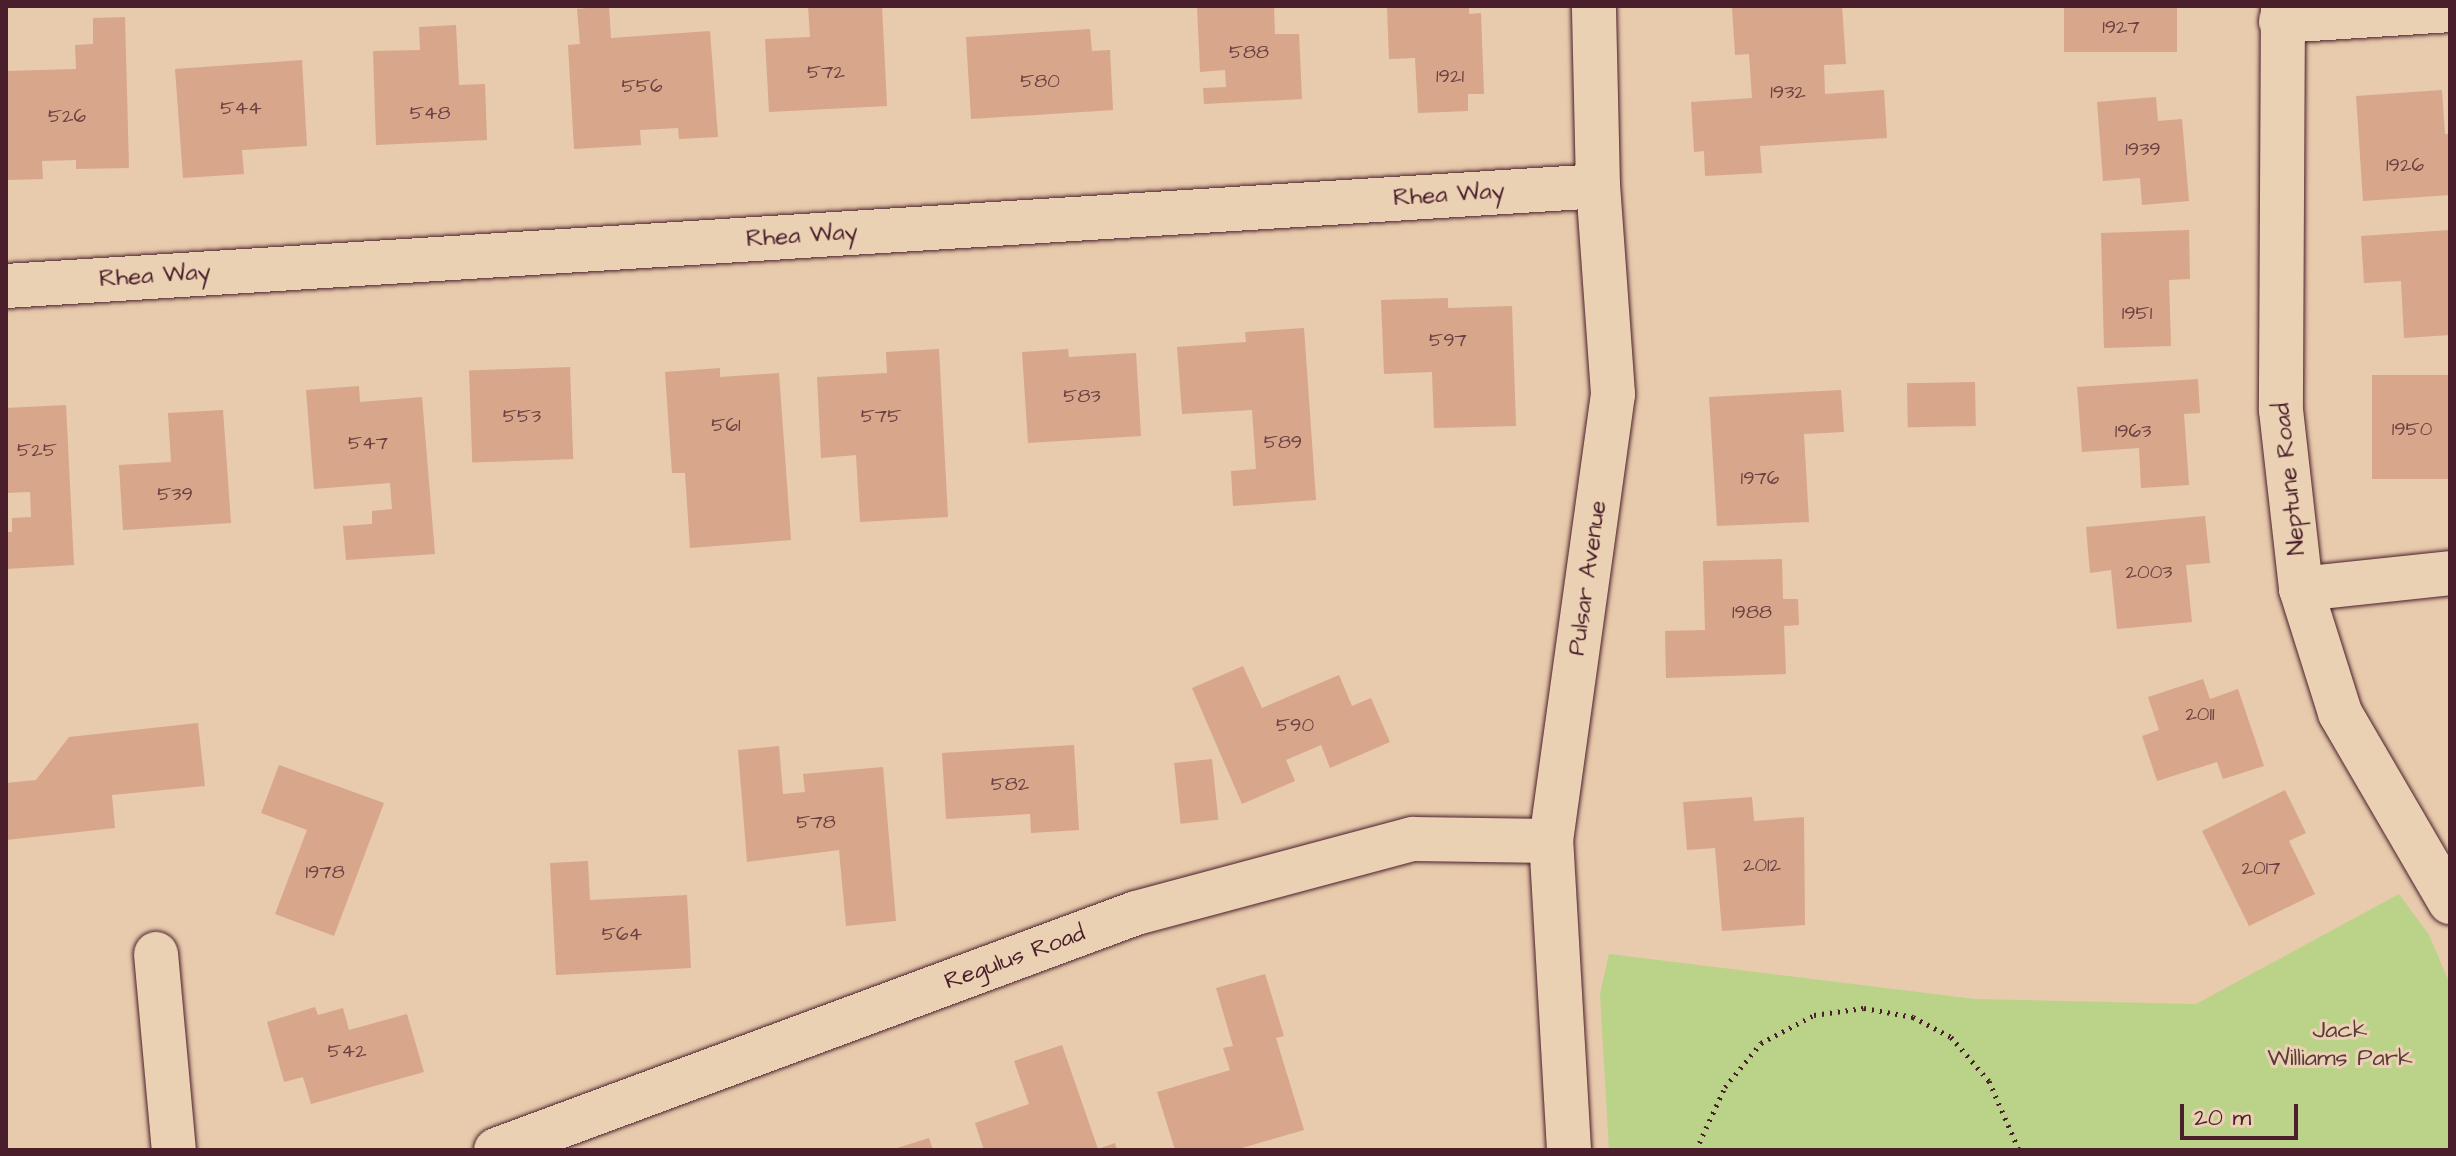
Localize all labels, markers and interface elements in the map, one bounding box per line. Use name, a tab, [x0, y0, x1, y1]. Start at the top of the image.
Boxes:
house number: 1927	[2102, 15, 2140, 39]
house number: 588	[1229, 40, 1269, 64]
house number: 572	[807, 60, 845, 84]
house number: 1921	[1436, 64, 1464, 88]
house number: 580	[1020, 69, 1060, 93]
house number: 556	[622, 74, 662, 98]
house number: 1932	[1770, 80, 1806, 104]
house number: 544	[220, 96, 262, 120]
house number: 548	[410, 101, 450, 125]
house number: 526	[48, 104, 86, 128]
house number: 1939	[2125, 137, 2161, 161]
house number: 1926	[2386, 153, 2424, 177]
street label: Rhea Way	[1392, 177, 1506, 213]
street label: Rhea Way	[745, 218, 859, 254]
street label: Rhea Way	[98, 258, 212, 294]
house number: 1951	[2122, 301, 2152, 325]
house number: 597	[1429, 328, 1467, 352]
house number: 583	[1063, 384, 1101, 408]
street label: Neptune Road	[2268, 401, 2312, 557]
house number: 553	[503, 404, 541, 428]
house number: 575	[861, 404, 901, 428]
house number: 561	[711, 413, 741, 437]
house number: 1950	[2392, 417, 2432, 441]
house number: 1963	[2115, 419, 2151, 443]
house number: 589	[1264, 430, 1302, 454]
house number: 547	[348, 431, 388, 455]
house number: 525	[17, 438, 57, 462]
house number: 1976	[1741, 466, 1779, 490]
house number: 539	[157, 482, 193, 506]
street label: Pulsar Avenue	[1563, 499, 1613, 657]
house number: 2003	[2126, 560, 2172, 584]
house number: 1988	[1732, 600, 1772, 624]
house number: 2011	[2185, 702, 2215, 726]
house number: 590	[1276, 713, 1314, 737]
house number: 582	[991, 772, 1029, 796]
house number: 578	[796, 810, 836, 834]
house number: 2012	[1743, 853, 1781, 877]
house number: 2017	[2242, 856, 2280, 880]
house number: 1978	[305, 860, 345, 884]
street label: Regulus Road	[941, 919, 1089, 997]
house number: 564	[602, 922, 642, 946]
park label: Jack Williams Park	[2267, 1017, 2413, 1073]
house number: 542	[327, 1039, 367, 1063]
scale bar	[2184, 1088, 2302, 1138]
text: 20 m	[2194, 1101, 2251, 1135]

